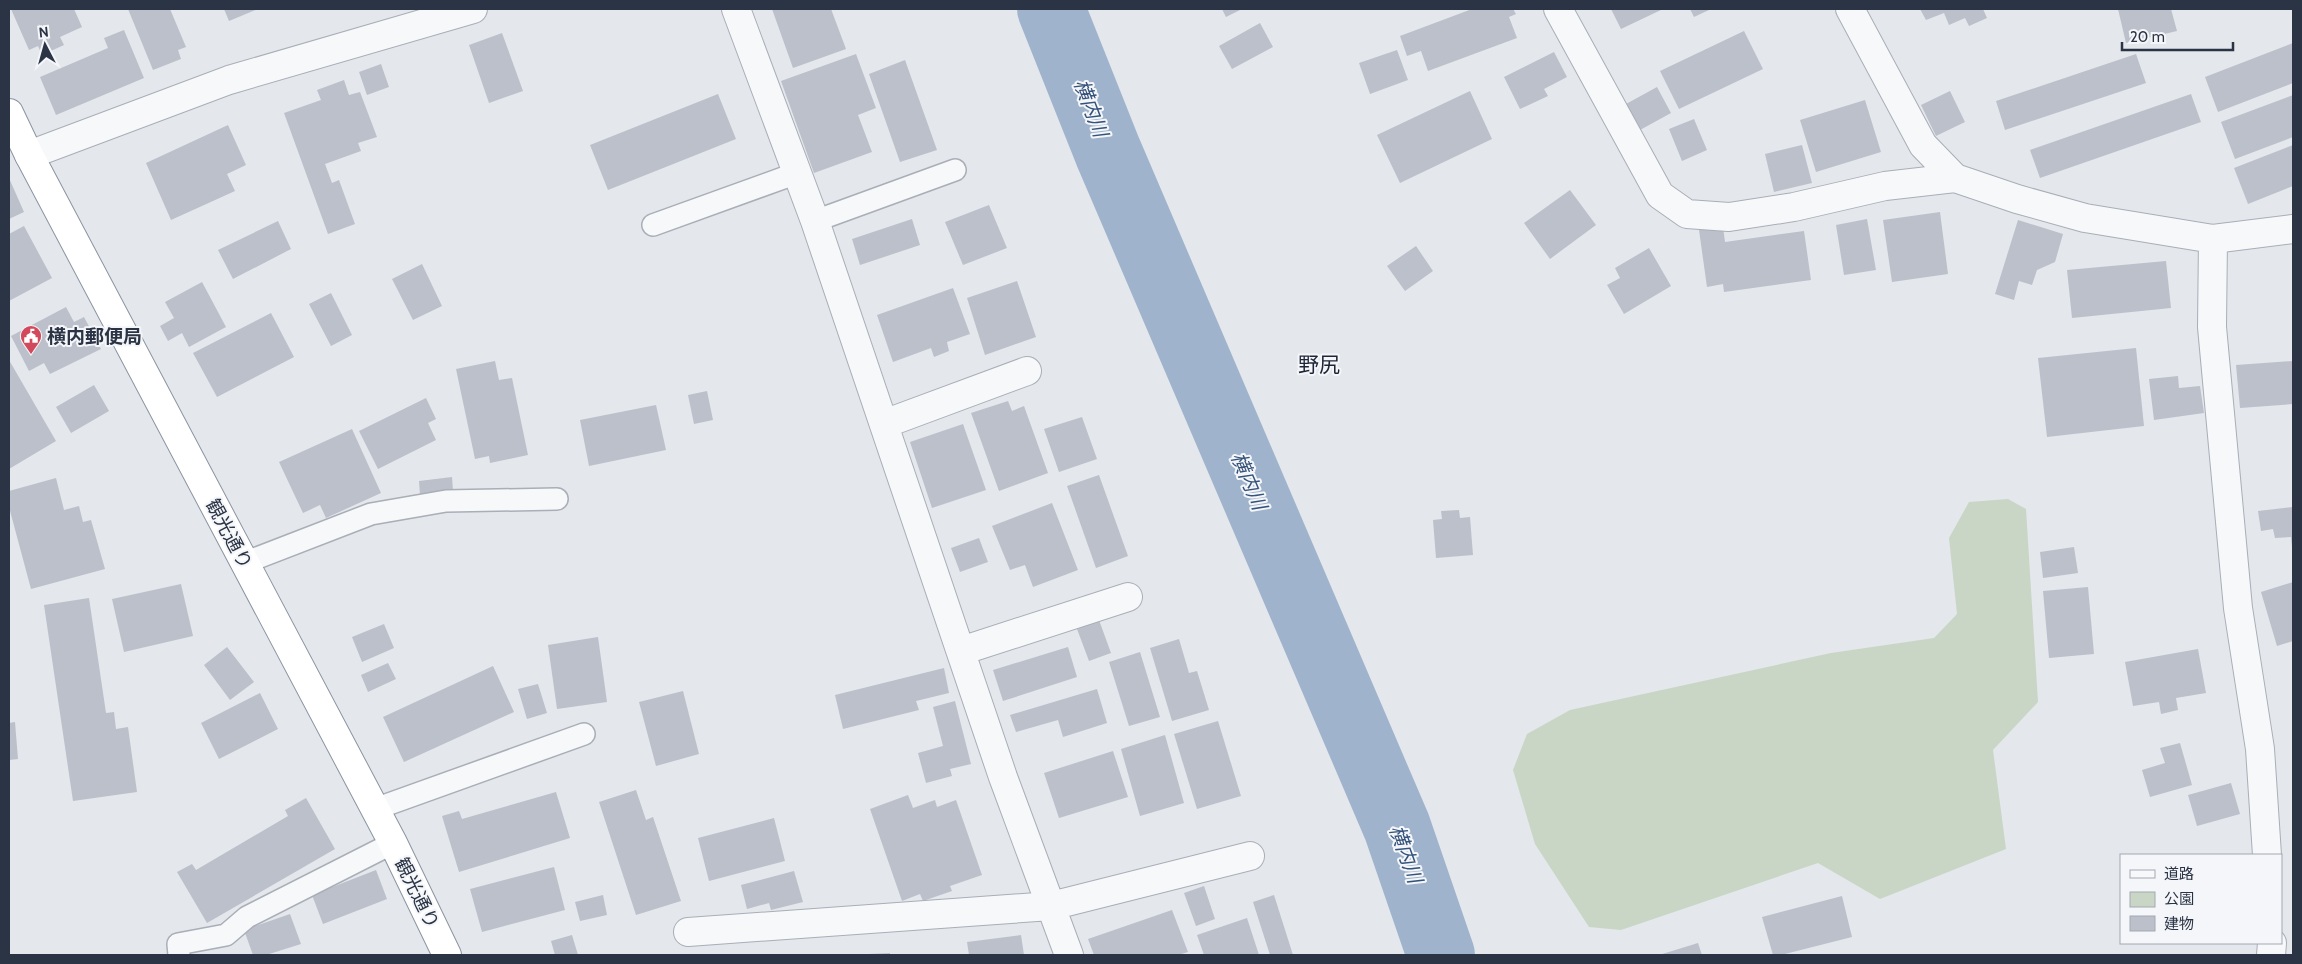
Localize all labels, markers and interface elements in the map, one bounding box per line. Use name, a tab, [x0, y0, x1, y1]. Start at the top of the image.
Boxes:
north arrow	[20, 20, 70, 70]
scale bar	[2122, 20, 2233, 52]
text: N	[38, 23, 50, 42]
text: 20 m	[2130, 28, 2165, 46]
water label: 横内川	[1069, 76, 1114, 142]
public building icon: 横内郵便局	[19, 324, 43, 355]
place label: 横内郵便局	[47, 325, 142, 348]
district label: 野尻	[1298, 352, 1340, 377]
water label: 横内川	[1226, 449, 1273, 515]
street label: 観光通り	[201, 495, 257, 573]
water label: 横内川	[1384, 822, 1428, 888]
street label: 観光通り	[390, 854, 444, 932]
legend	[2120, 854, 2282, 944]
text: 道路	[2164, 865, 2194, 883]
text: 公園	[2164, 890, 2194, 908]
text: 建物	[2164, 915, 2194, 933]

